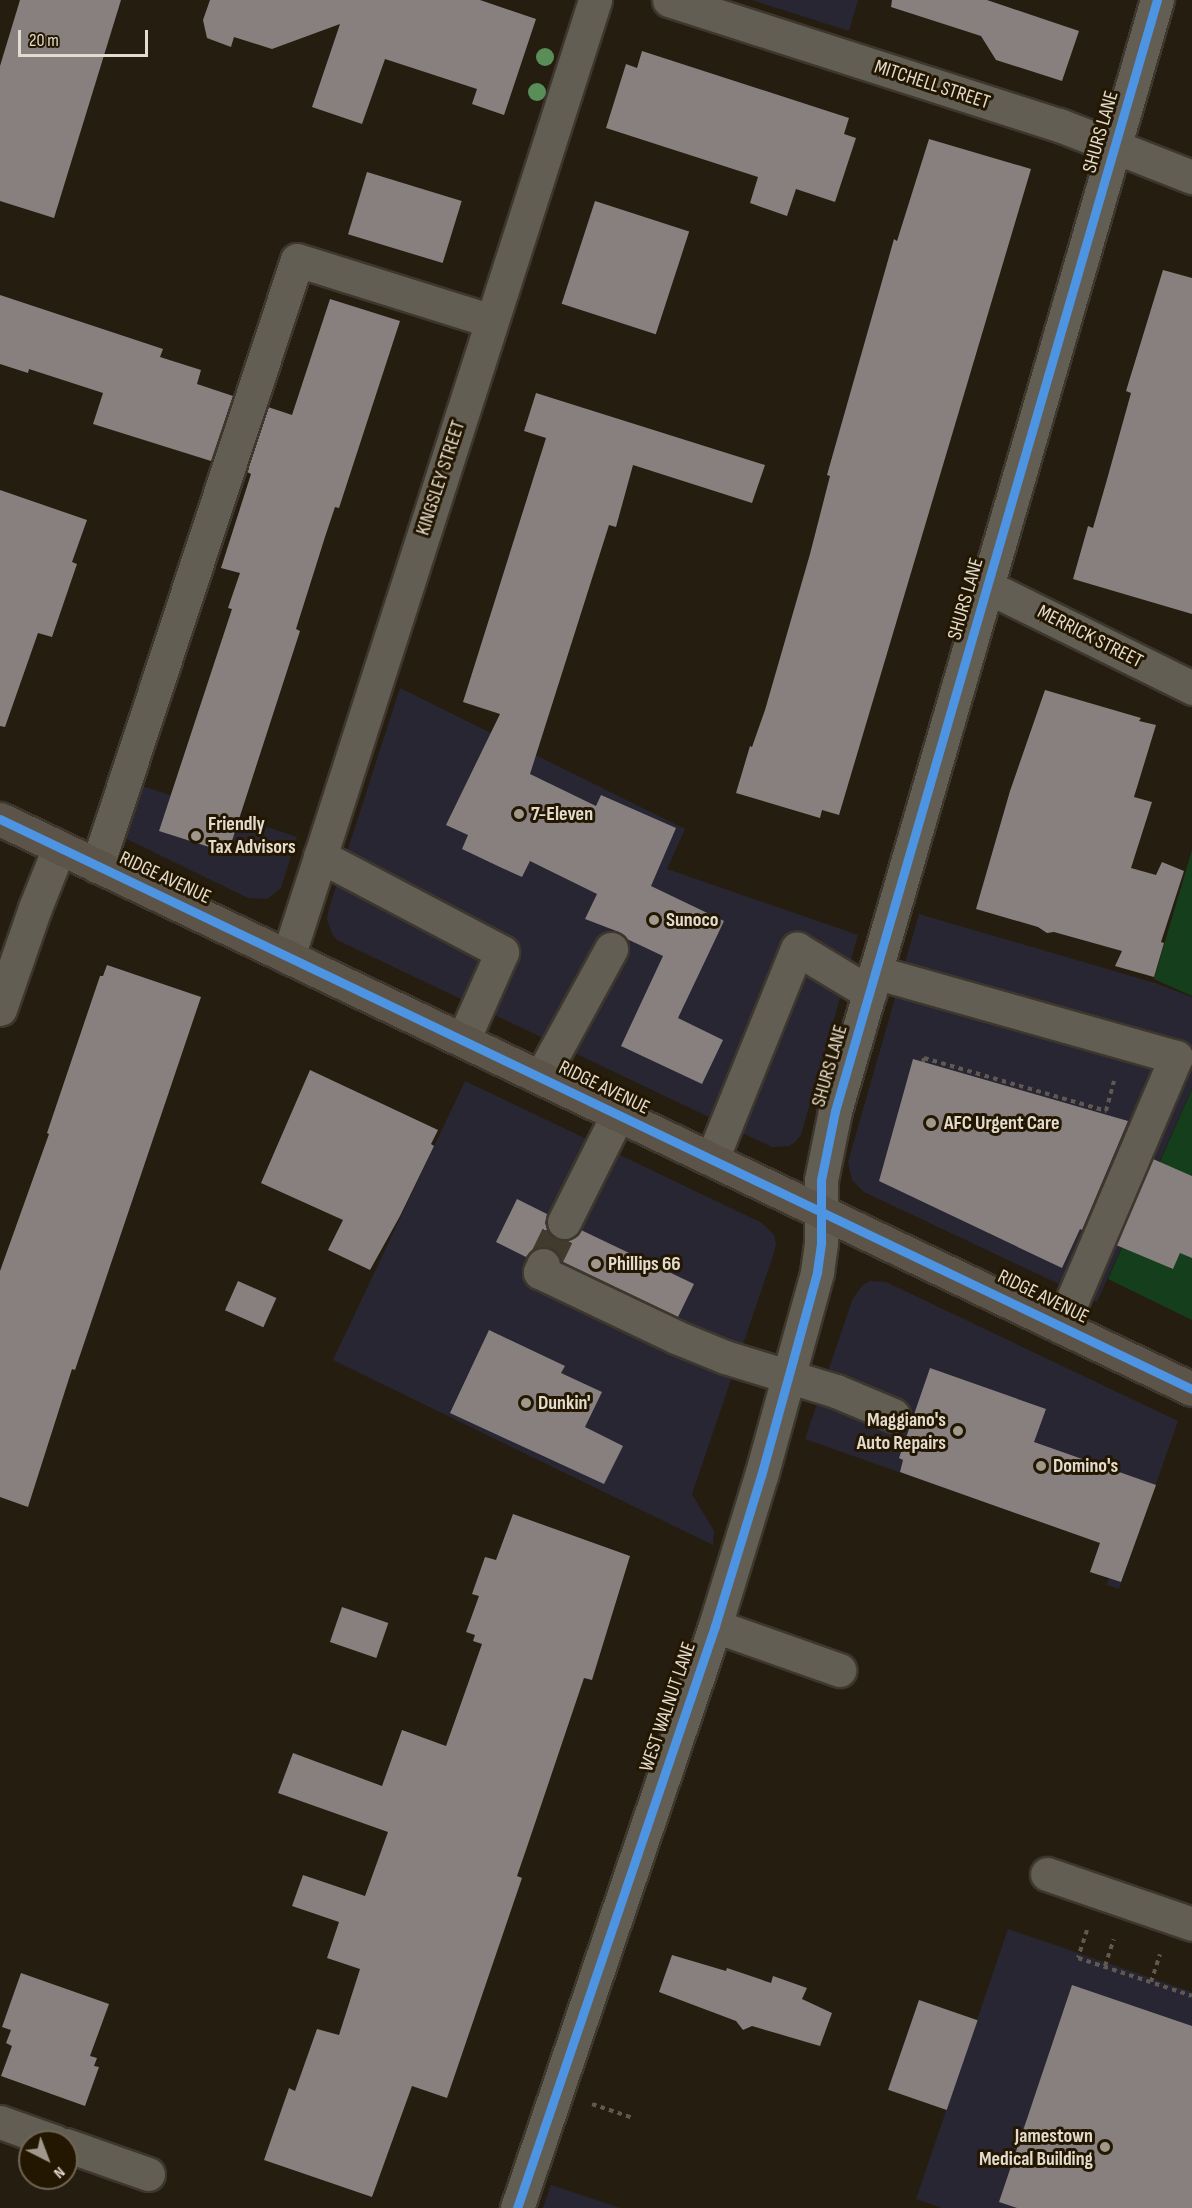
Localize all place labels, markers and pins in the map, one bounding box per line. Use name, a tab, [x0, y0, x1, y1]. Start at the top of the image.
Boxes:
place label: 7-Eleven	[531, 802, 593, 826]
marker: 7-Eleven	[512, 807, 526, 821]
place label: Friendly Tax Advisors	[208, 813, 296, 860]
marker: Friendly Tax Advisors	[189, 829, 203, 843]
place label: Sunoco	[666, 908, 718, 932]
marker: Sunoco	[647, 913, 661, 927]
place label: AFC Urgent Care	[944, 1111, 1059, 1135]
marker: AFC Urgent Care	[922, 1114, 940, 1132]
place label: Phillips 66	[608, 1252, 681, 1276]
marker: Phillips 66	[589, 1257, 603, 1271]
place label: Dunkin'	[538, 1391, 590, 1415]
marker: Dunkin'	[519, 1396, 533, 1410]
place label: Maggiano's Auto Repairs	[857, 1408, 946, 1455]
marker: Maggiano's Auto Repairs	[951, 1424, 965, 1438]
place label: Domino's	[1053, 1454, 1118, 1478]
marker: Domino's	[1034, 1459, 1048, 1473]
place label: Jamestown Medical Building	[979, 2124, 1093, 2171]
marker: Jamestown Medical Building	[1098, 2140, 1112, 2154]

